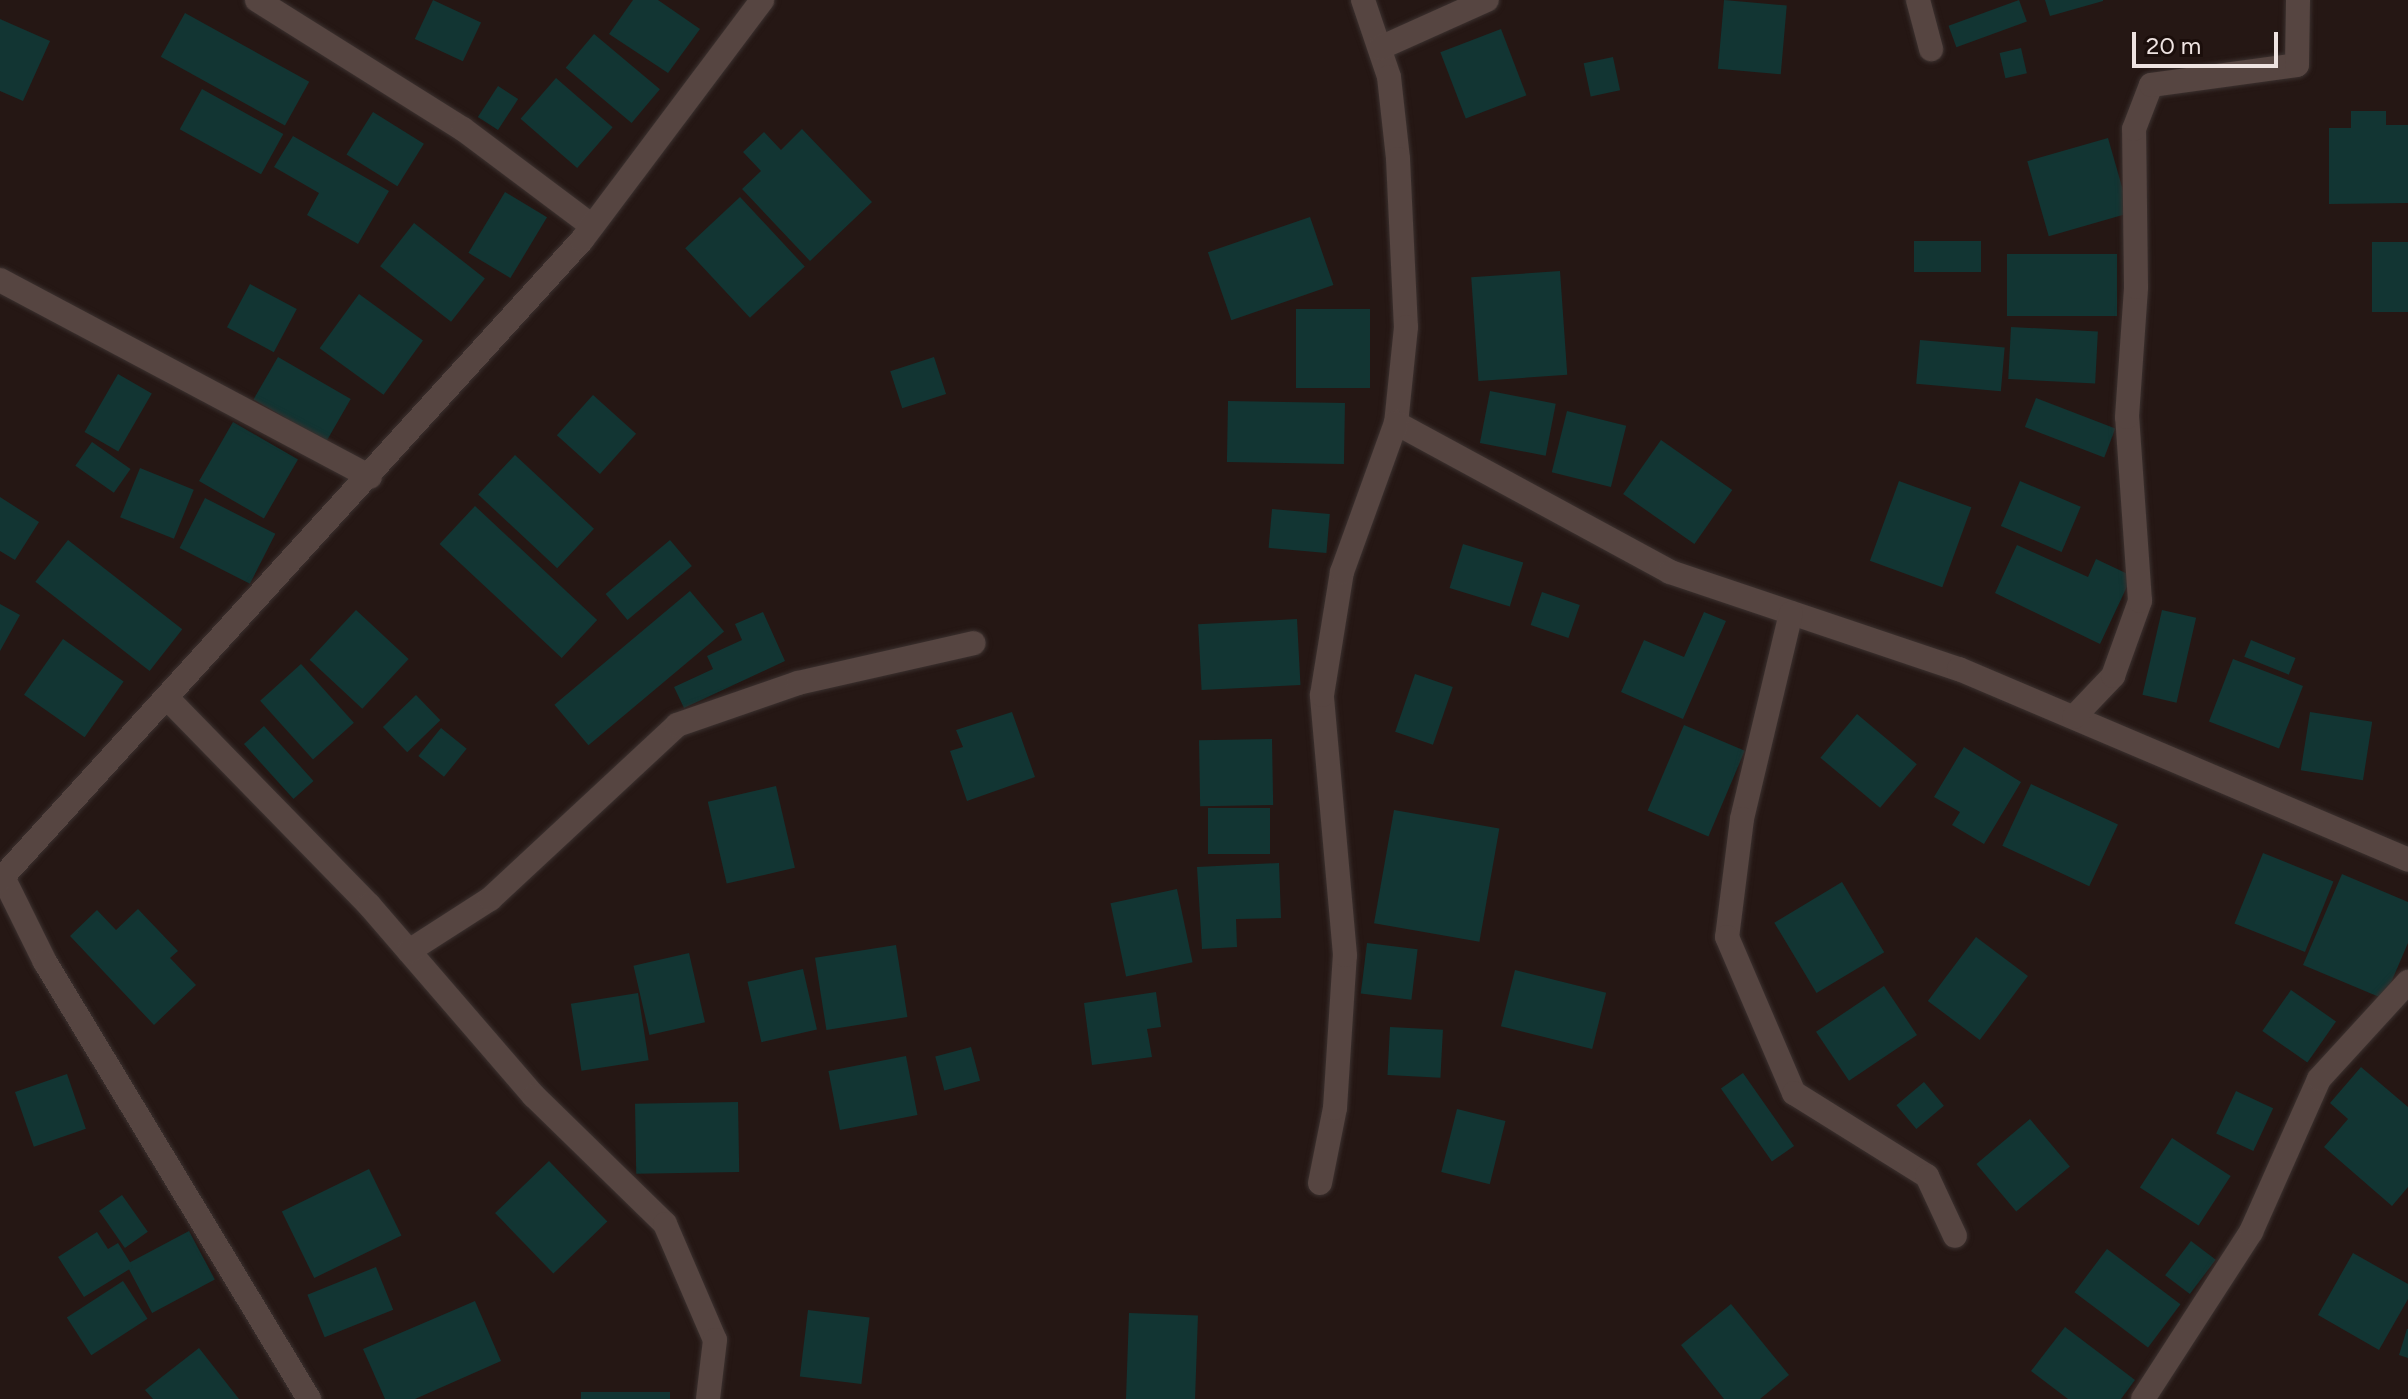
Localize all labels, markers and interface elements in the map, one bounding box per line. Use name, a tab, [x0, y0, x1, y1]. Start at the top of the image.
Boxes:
scale bar	[2136, 16, 2282, 66]
text: 20 m	[2146, 31, 2201, 60]

